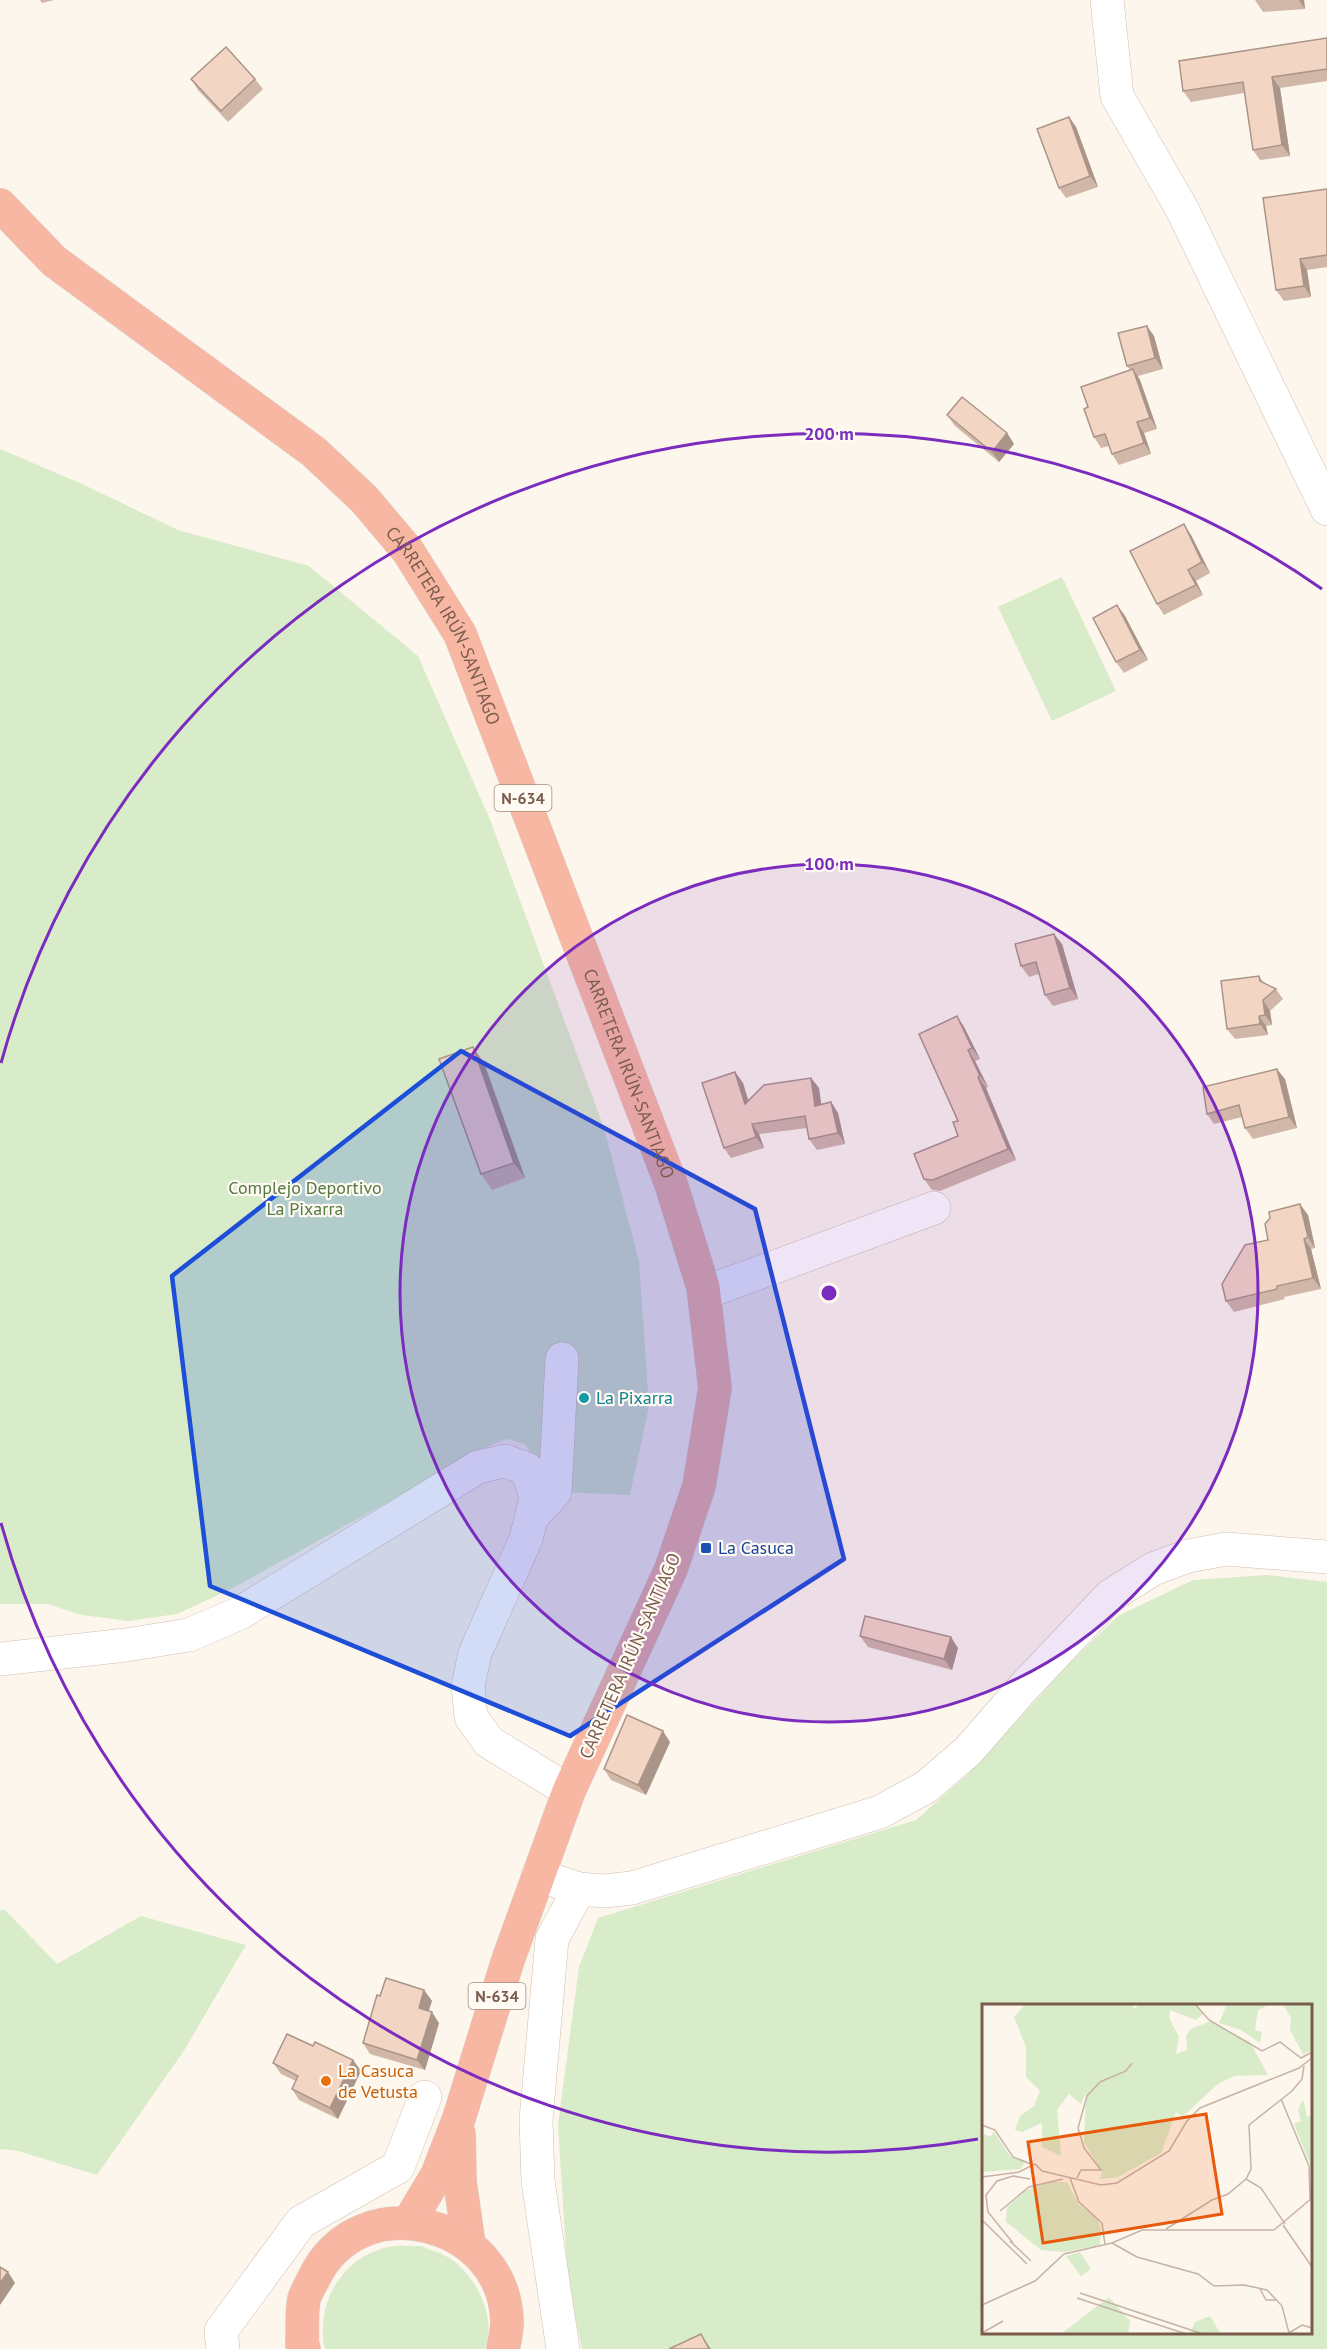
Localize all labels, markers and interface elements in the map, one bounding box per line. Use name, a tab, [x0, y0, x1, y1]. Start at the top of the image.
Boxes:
text: 200 m	[804, 422, 854, 445]
street label: CARRETERA IRÚN-SANTIAGO	[381, 521, 506, 728]
road number: N-634	[494, 785, 552, 811]
text: 100 m	[804, 852, 854, 875]
street label: CARRETERA IRÚN-SANTIAGO	[578, 965, 680, 1182]
park label: Complejo Deportivo La Pixarra	[228, 1176, 382, 1220]
centre of rings	[819, 1283, 839, 1303]
place label: La Pixarra	[596, 1386, 673, 1409]
marker: La Pixarra	[577, 1391, 591, 1405]
place label: La Casuca	[718, 1536, 794, 1559]
marker: La Casuca	[699, 1541, 713, 1555]
street label: CARRETERA IRÚN-SANTIAGO	[574, 1549, 685, 1762]
road number: N-634	[468, 1983, 526, 2009]
inset map	[982, 2004, 1312, 2334]
place label: La Casuca de Vetusta	[338, 2059, 418, 2103]
marker: La Casuca de Vetusta	[319, 2074, 333, 2088]

